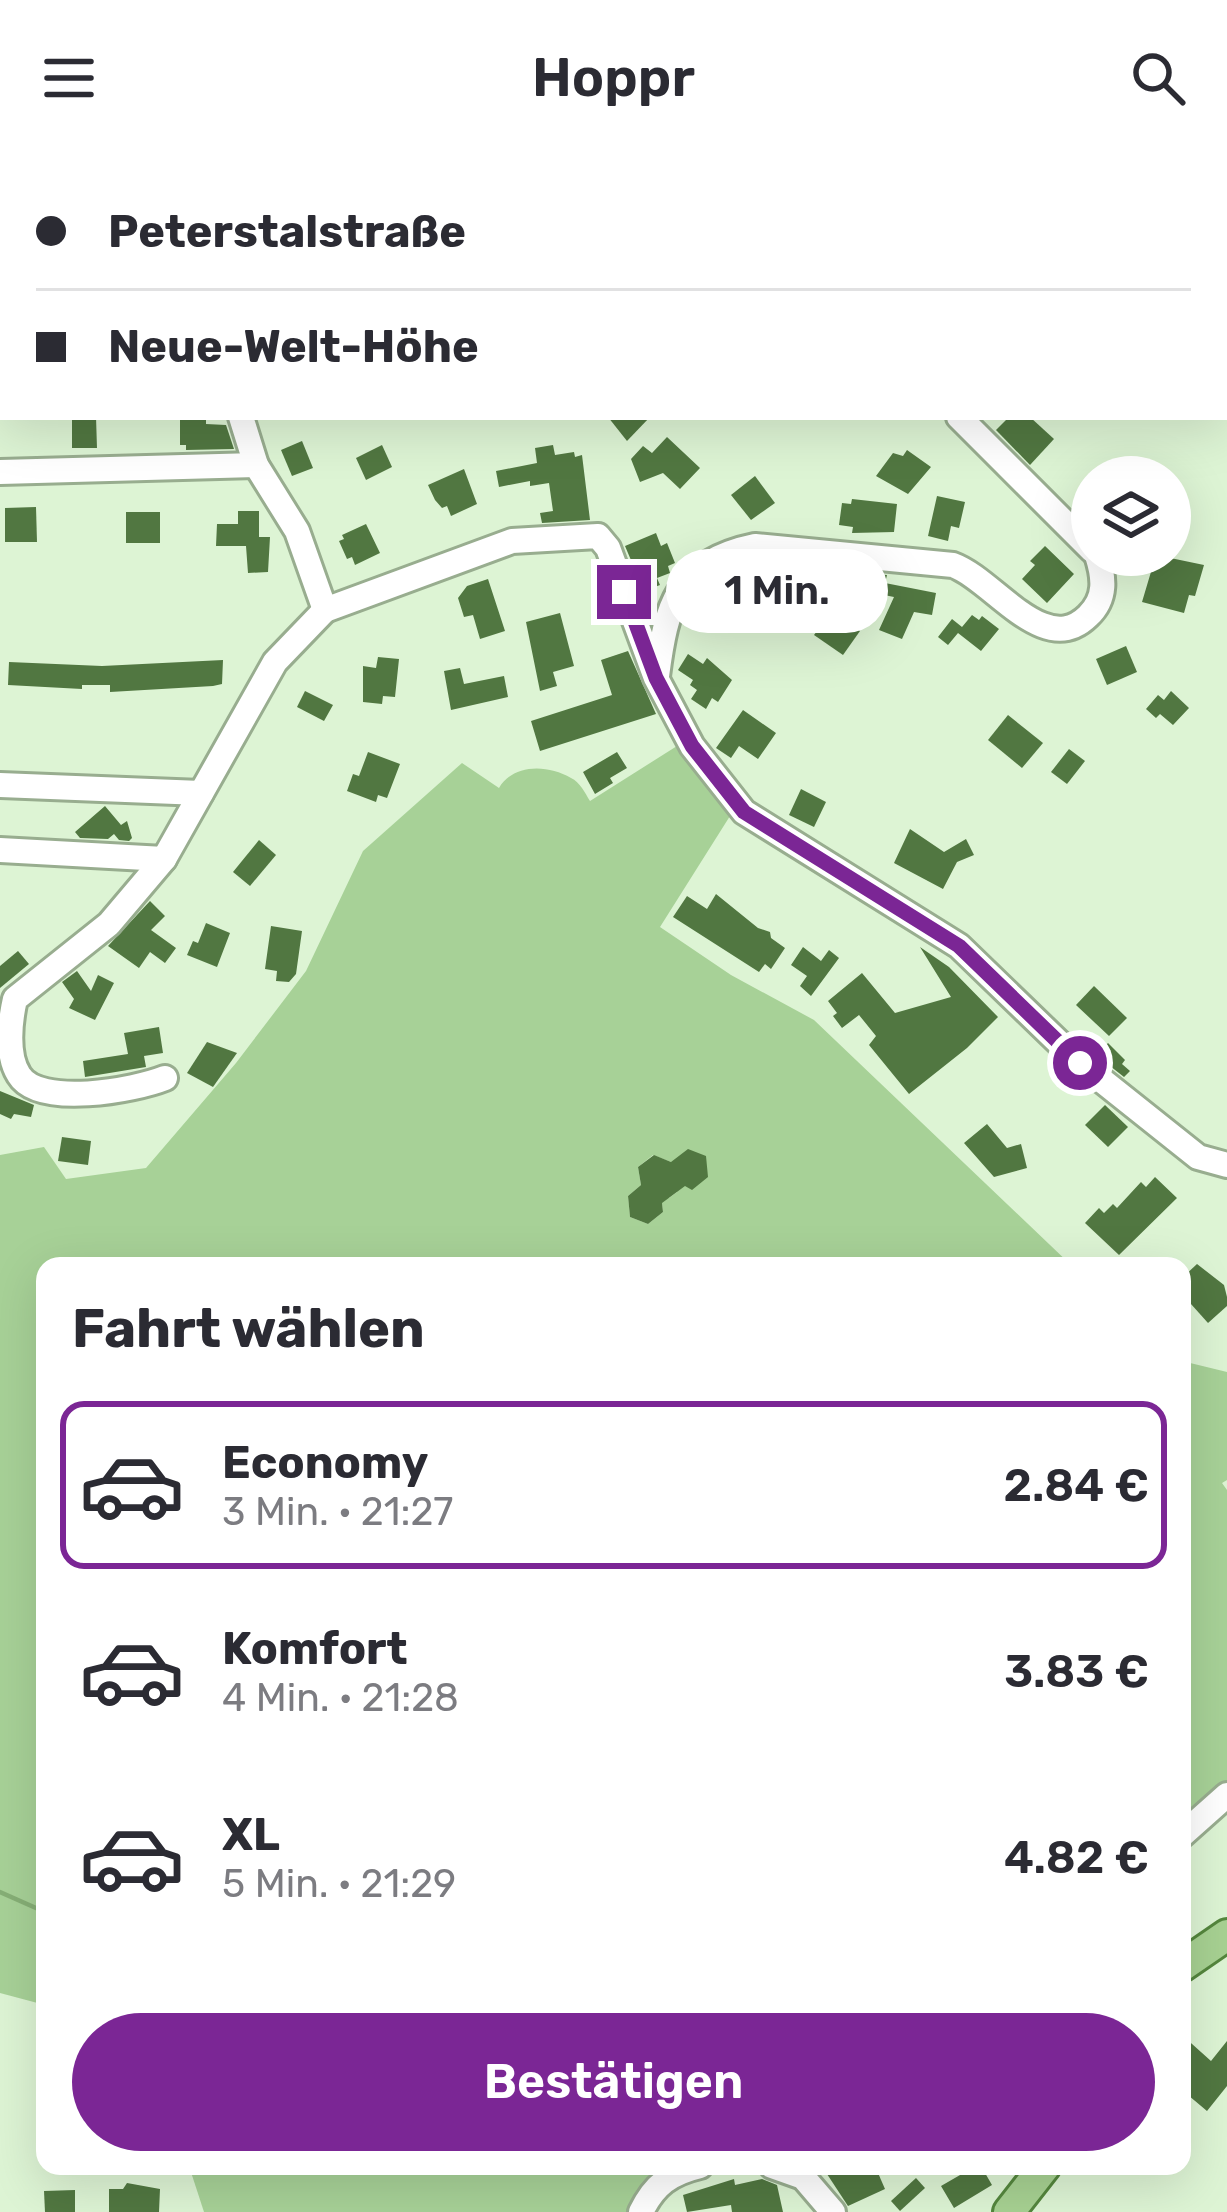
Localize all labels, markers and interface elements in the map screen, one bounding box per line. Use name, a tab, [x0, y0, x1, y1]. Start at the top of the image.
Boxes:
icon: menu	[36, 45, 102, 111]
icon: search	[1125, 45, 1191, 111]
text: Hoppr	[532, 46, 695, 110]
text: Peterstalstraße	[108, 205, 466, 258]
text: Neue-Welt-Höhe	[108, 320, 479, 373]
map controls	[1071, 456, 1191, 576]
button: layers	[1071, 456, 1191, 576]
callout: 1 Min.	[666, 550, 888, 634]
route end	[597, 565, 651, 619]
text: 1 Min.	[724, 568, 830, 614]
route start	[1053, 1036, 1107, 1090]
text: Fahrt wählen	[72, 1297, 425, 1361]
icon: car	[78, 1431, 186, 1539]
text: Economy	[222, 1436, 428, 1489]
text: 2.84 €	[1004, 1459, 1149, 1512]
text: 3 Min. · 21:27	[222, 1489, 453, 1535]
icon: car	[78, 1617, 186, 1725]
text: Komfort	[222, 1622, 408, 1675]
text: 3.83 €	[1004, 1645, 1149, 1698]
text: 4 Min. · 21:28	[222, 1675, 459, 1721]
icon: car	[78, 1803, 186, 1911]
text: XL	[222, 1808, 280, 1861]
text: 4.82 €	[1004, 1831, 1149, 1884]
text: 5 Min. · 21:29	[222, 1861, 456, 1907]
button: Bestätigen	[72, 2013, 1155, 2151]

